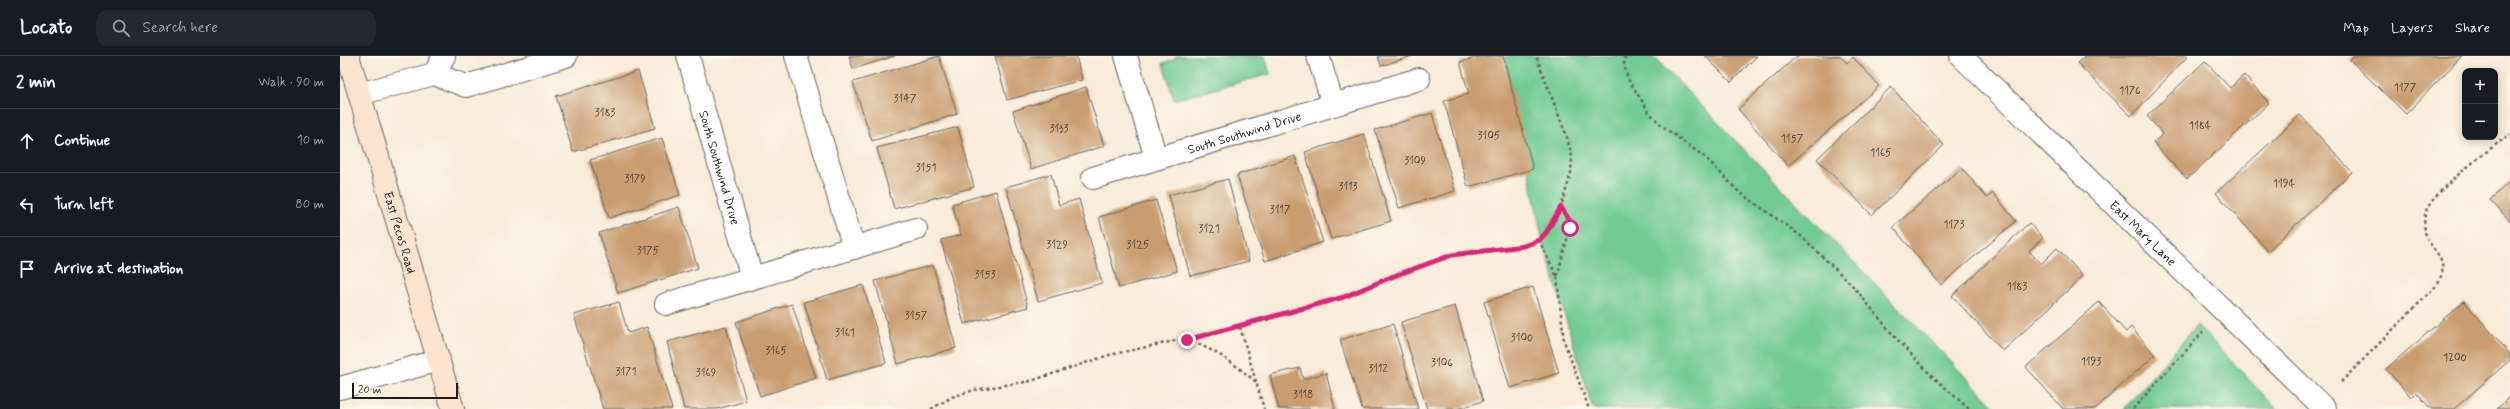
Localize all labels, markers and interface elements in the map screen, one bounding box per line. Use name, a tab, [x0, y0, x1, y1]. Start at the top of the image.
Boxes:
search box	[96, 10, 376, 46]
text: Locato	[20, 15, 72, 40]
icon: search	[110, 17, 132, 39]
text: Search here	[142, 18, 218, 38]
text: Map	[2343, 19, 2369, 37]
text: Layers	[2391, 19, 2433, 37]
text: Share	[2455, 19, 2490, 37]
map controls	[2462, 68, 2498, 140]
button: +	[2462, 68, 2498, 104]
text: 2 min	[16, 71, 56, 93]
text: Walk · 90 m	[258, 74, 324, 91]
house number: 1177	[2394, 81, 2417, 95]
house number: 1176	[2119, 84, 2141, 98]
house number: 3147	[894, 92, 917, 106]
button: −	[2462, 104, 2498, 140]
house number: 3183	[595, 106, 615, 120]
street label: South Southwind Drive	[1186, 108, 1304, 159]
street label: South Southwind Drive	[694, 109, 743, 227]
house number: 1184	[2189, 119, 2212, 133]
house number: 3133	[1049, 122, 1069, 136]
house number: 3105	[1478, 129, 1501, 143]
icon: ahead	[16, 130, 38, 152]
text: Continue	[54, 131, 110, 151]
text: 10 m	[297, 132, 324, 149]
house number: 1157	[1781, 132, 1804, 146]
house number: 1165	[1870, 146, 1892, 160]
house number: 3109	[1404, 154, 1426, 168]
house number: 3151	[916, 161, 936, 175]
house number: 3179	[624, 172, 646, 186]
house number: 1194	[2273, 177, 2296, 191]
house number: 3113	[1339, 180, 1358, 194]
street label: East Pecos Road	[379, 189, 419, 276]
icon: left	[16, 194, 38, 216]
text: Turn left	[54, 195, 114, 215]
text: 80 m	[295, 196, 324, 213]
street label: East Mary Lane	[2105, 197, 2180, 271]
house number: 3117	[1270, 203, 1291, 217]
house number: 1173	[1944, 218, 1964, 232]
route start	[1561, 219, 1579, 237]
house number: 3121	[1198, 222, 1220, 236]
house number: 3129	[1046, 238, 1068, 252]
house number: 3125	[1127, 238, 1150, 252]
house number: 3175	[637, 244, 660, 258]
icon: arrive	[16, 258, 38, 280]
text: Arrive at destination	[54, 259, 183, 279]
house number: 3153	[975, 268, 995, 282]
house number: 1183	[2007, 280, 2027, 294]
house number: 3157	[905, 309, 928, 323]
house number: 3161	[835, 326, 855, 340]
route end	[1178, 331, 1196, 349]
house number: 3100	[1511, 331, 1533, 345]
house number: 3165	[765, 344, 787, 358]
house number: 1200	[2443, 351, 2467, 365]
house number: 1193	[2081, 355, 2101, 369]
house number: 3106	[1431, 356, 1453, 370]
house number: 3112	[1368, 362, 1388, 376]
house number: 3171	[616, 365, 636, 379]
house number: 3169	[696, 366, 716, 380]
scale bar	[352, 381, 458, 400]
text: 20 m	[358, 383, 381, 397]
house number: 3118	[1293, 388, 1313, 402]

